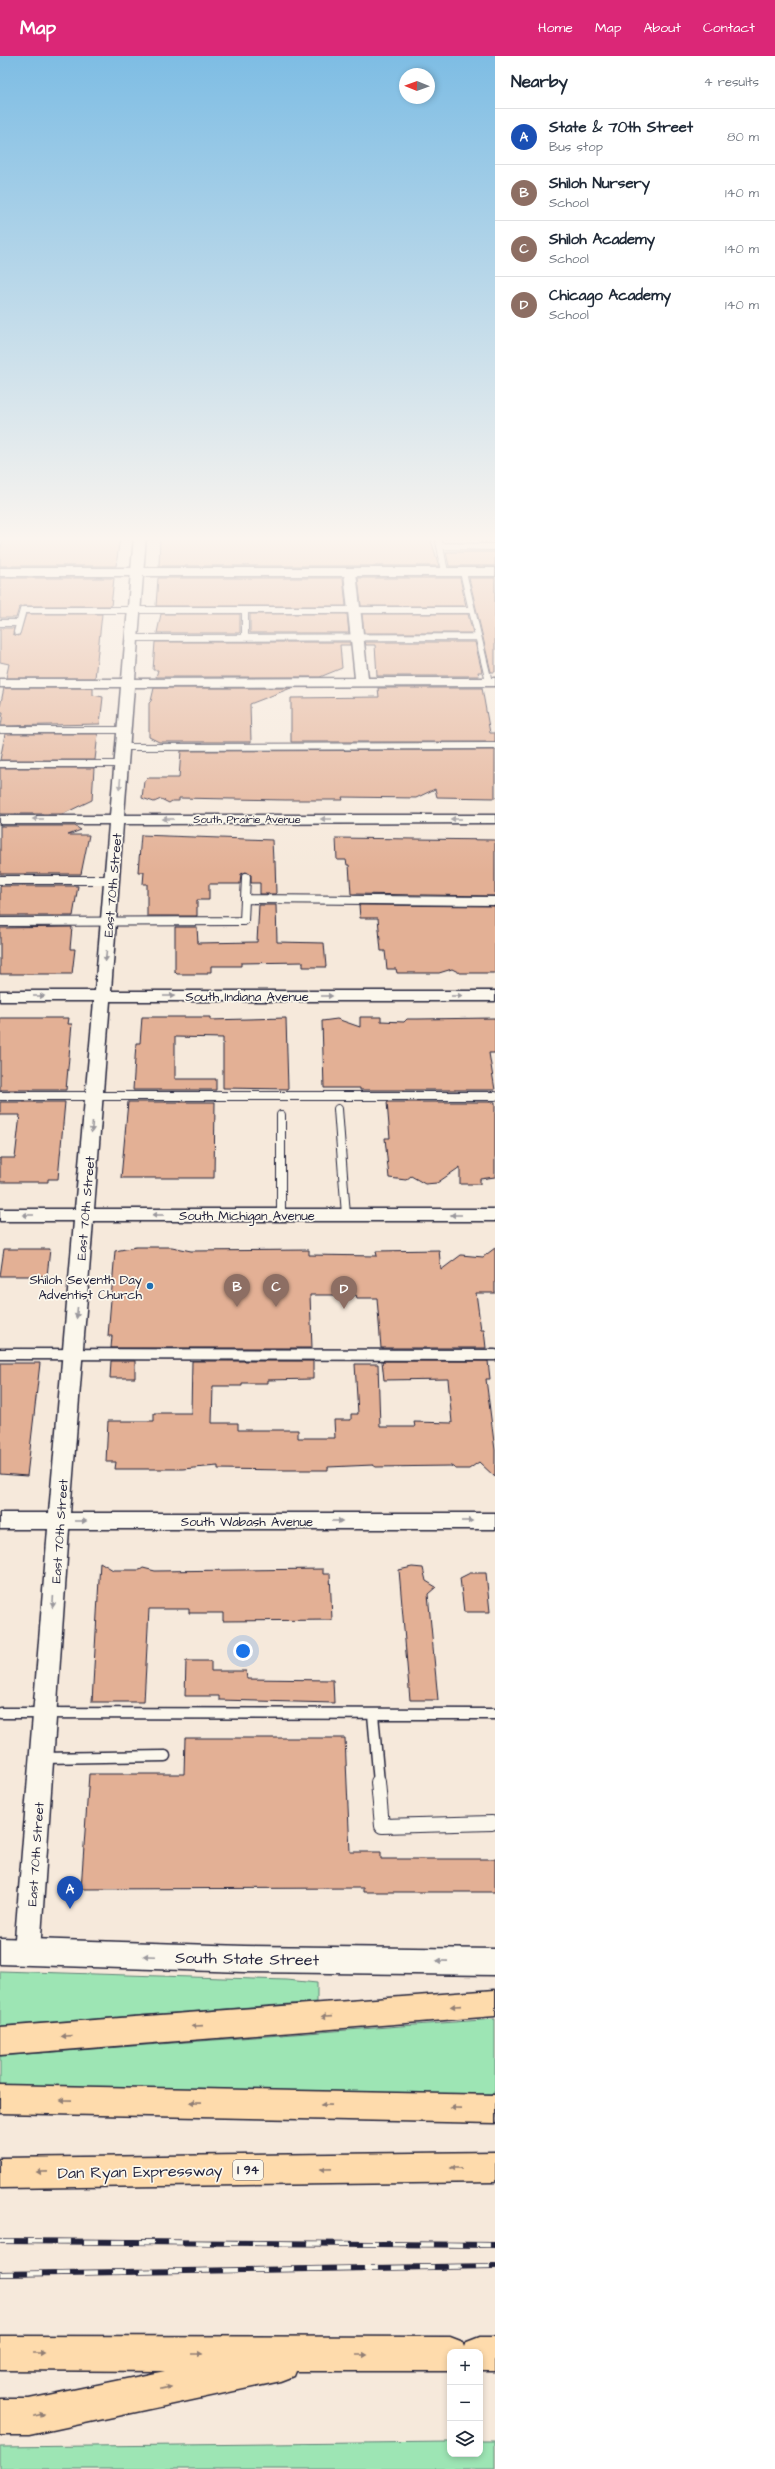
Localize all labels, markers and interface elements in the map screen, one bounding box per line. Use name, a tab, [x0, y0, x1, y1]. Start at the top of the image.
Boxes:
text: Map	[20, 15, 56, 42]
text: Home	[538, 18, 573, 38]
text: Map	[595, 18, 621, 38]
text: About	[643, 18, 681, 38]
text: Contact	[703, 18, 755, 38]
north arrow	[399, 68, 435, 104]
text: Nearby	[511, 70, 568, 94]
text: 4 results	[704, 73, 759, 91]
text: State & 70th Street	[549, 117, 693, 138]
text: A	[520, 128, 528, 146]
text: 80 m	[727, 128, 759, 146]
text: Bus stop	[549, 138, 603, 156]
text: Shiloh Nursery	[549, 173, 650, 194]
text: B	[519, 184, 529, 202]
text: 140 m	[725, 184, 759, 202]
text: School	[549, 194, 589, 212]
text: Shiloh Academy	[549, 229, 655, 250]
text: C	[519, 240, 529, 258]
text: 140 m	[725, 240, 759, 258]
text: School	[549, 250, 589, 268]
text: Chicago Academy	[549, 285, 671, 306]
text: D	[520, 296, 528, 314]
text: 140 m	[725, 296, 759, 314]
text: School	[549, 306, 589, 324]
one-way arrow	[116, 778, 123, 790]
street label: South Prairie Avenue	[193, 812, 301, 827]
one-way arrow	[31, 816, 44, 822]
one-way arrow	[161, 816, 174, 822]
one-way arrow	[319, 816, 332, 822]
one-way arrow	[449, 816, 462, 822]
street label: East 70th Street	[99, 832, 127, 938]
one-way arrow	[102, 950, 109, 962]
street label: South Indiana Avenue	[185, 988, 309, 1006]
one-way arrow	[33, 993, 46, 999]
one-way arrow	[163, 993, 176, 999]
one-way arrow	[321, 993, 334, 999]
one-way arrow	[451, 993, 464, 999]
one-way arrow	[88, 1121, 95, 1133]
street label: East 70th Street	[72, 1155, 100, 1261]
street label: South Michigan Avenue	[179, 1207, 315, 1226]
one-way arrow	[21, 1212, 34, 1218]
one-way arrow	[151, 1212, 164, 1218]
one-way arrow	[449, 1212, 462, 1218]
place label: Shiloh Seventh Day Adventist Church	[30, 1271, 143, 1304]
pin: B	[224, 1274, 250, 1307]
pin: C	[263, 1274, 289, 1307]
pin: D	[331, 1276, 357, 1309]
marker: Shiloh Seventh Day Adventist Church	[145, 1281, 155, 1291]
one-way arrow	[73, 1307, 80, 1319]
street label: East 70th Street	[47, 1478, 73, 1584]
street label: South Wabash Avenue	[181, 1513, 313, 1531]
one-way arrow	[75, 1518, 88, 1524]
one-way arrow	[331, 1518, 344, 1524]
one-way arrow	[461, 1518, 474, 1524]
one-way arrow	[50, 1596, 57, 1608]
your location	[233, 1641, 253, 1661]
street label: East 70th Street	[23, 1801, 49, 1907]
pin: A	[57, 1876, 83, 1909]
street label: South State Street	[175, 1947, 320, 1971]
one-way arrow	[143, 1952, 155, 1959]
one-way arrow	[435, 1958, 448, 1964]
one-way arrow	[450, 2002, 462, 2009]
one-way arrow	[320, 2012, 333, 2019]
one-way arrow	[191, 2023, 203, 2029]
one-way arrow	[61, 2032, 73, 2039]
one-way arrow	[59, 2097, 72, 2103]
one-way arrow	[189, 2099, 202, 2105]
one-way arrow	[319, 2102, 332, 2108]
one-way arrow	[449, 2105, 462, 2111]
street label: Dan Ryan Expressway	[57, 2160, 223, 2185]
road number: I 94	[233, 2160, 263, 2180]
one-way arrow	[449, 2165, 462, 2171]
one-way arrow	[319, 2166, 332, 2172]
one-way arrow	[35, 2169, 48, 2175]
map controls	[447, 2349, 483, 2457]
button: +	[447, 2349, 483, 2385]
one-way arrow	[33, 2350, 46, 2356]
one-way arrow	[191, 2351, 204, 2357]
one-way arrow	[356, 2352, 369, 2358]
one-way arrow	[160, 2384, 172, 2390]
button: −	[447, 2385, 483, 2421]
one-way arrow	[33, 2411, 45, 2417]
button: layers	[447, 2421, 483, 2457]

